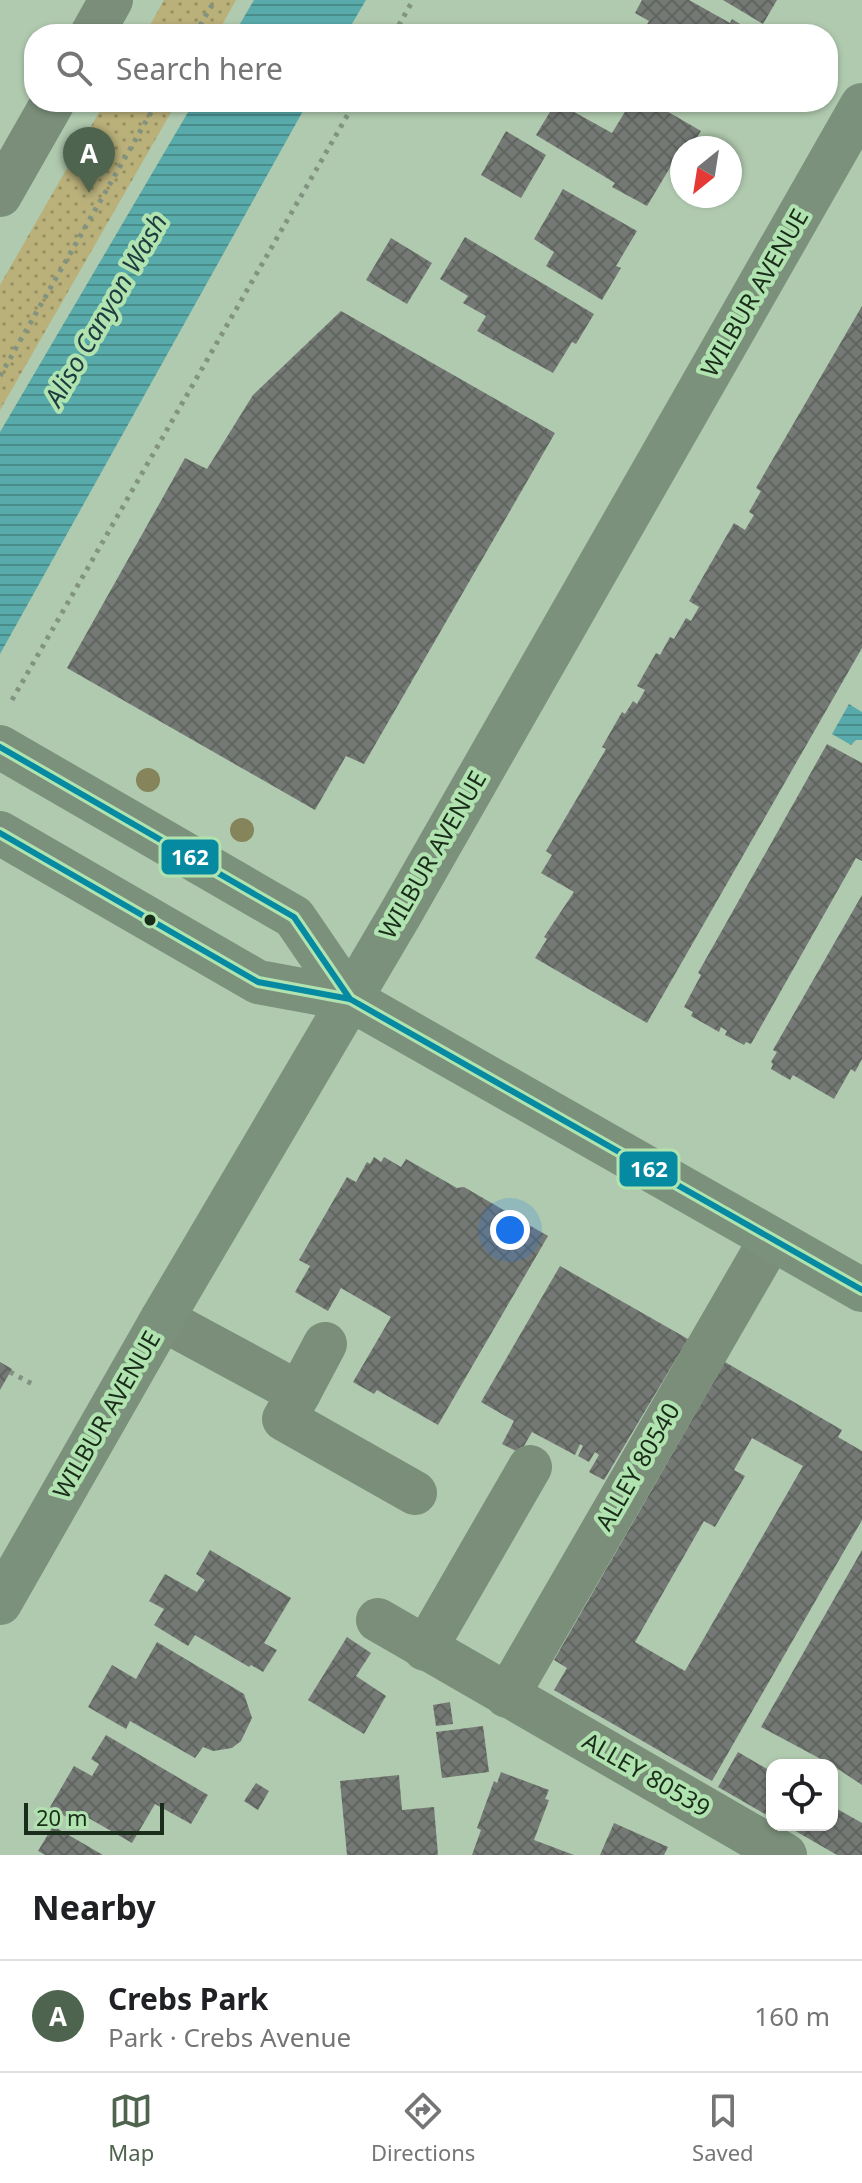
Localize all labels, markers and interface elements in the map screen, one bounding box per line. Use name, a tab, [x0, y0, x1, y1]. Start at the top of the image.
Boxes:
search box	[24, 24, 838, 112]
icon: search	[52, 46, 96, 90]
text: Search here	[116, 48, 283, 89]
pin: A	[63, 127, 115, 193]
north arrow	[670, 136, 742, 208]
street label: WILBUR AVENUE	[692, 202, 815, 382]
water label: Aliso Canyon Wash	[34, 206, 175, 414]
street label: WILBUR AVENUE	[370, 764, 493, 944]
line badge: 162	[160, 838, 220, 876]
text: 162	[171, 841, 209, 871]
unlabelled marker	[142, 912, 158, 928]
line badge: 162	[618, 1150, 679, 1188]
text: 162	[630, 1153, 668, 1183]
your location	[490, 1210, 530, 1250]
street label: WILBUR AVENUE	[44, 1324, 167, 1504]
street label: ALLEY 80540	[587, 1396, 687, 1536]
street label: ALLEY 80539	[577, 1724, 717, 1824]
map controls	[766, 1759, 838, 1831]
button: locate	[766, 1759, 838, 1831]
scale bar	[24, 1799, 164, 1835]
text: 20 m	[36, 1802, 87, 1832]
text: Nearby	[32, 1884, 156, 1930]
text: Crebs Park	[108, 1978, 268, 2019]
text: A	[49, 1998, 67, 2034]
text: 160 m	[754, 1998, 830, 2034]
text: Park · Crebs Avenue	[108, 2019, 351, 2055]
tab: Map	[108, 2089, 154, 2167]
tab: Directions	[371, 2089, 475, 2167]
tab: Saved	[692, 2089, 754, 2167]

